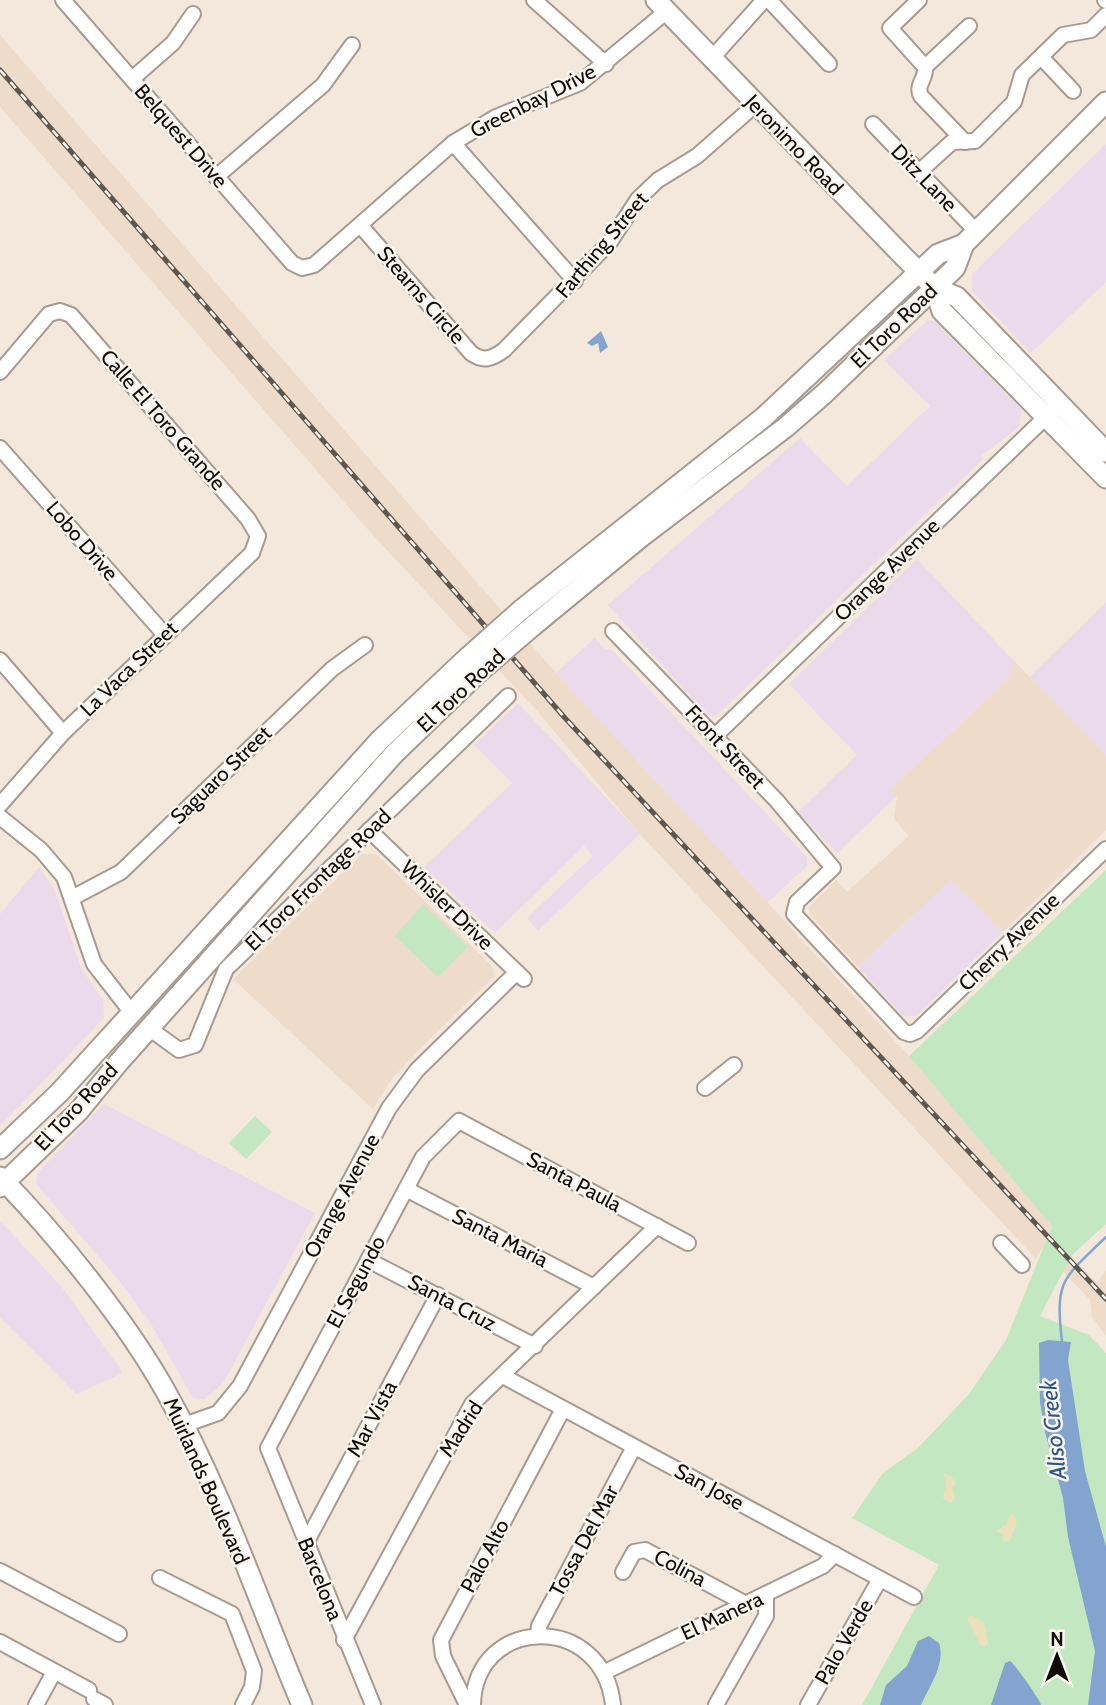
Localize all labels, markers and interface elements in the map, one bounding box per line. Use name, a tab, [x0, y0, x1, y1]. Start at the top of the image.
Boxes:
street label: Greenbay Drive	[466, 58, 600, 143]
street label: Belquest Drive	[130, 79, 233, 193]
street label: Jeronimo Road	[739, 88, 849, 200]
street label: Ditz Lane	[886, 139, 963, 217]
street label: Farthing Street	[550, 187, 653, 303]
street label: Stearns Circle	[372, 241, 471, 349]
street label: El Toro Road	[845, 278, 942, 373]
street label: Calle El Toro Grande	[96, 344, 231, 495]
street label: Lobo Drive	[41, 496, 124, 586]
street label: Orange Avenue	[829, 513, 945, 626]
street label: La Vaca Street	[75, 616, 183, 721]
street label: El Toro Road	[412, 644, 510, 737]
street label: Front Street	[680, 700, 770, 794]
street label: Saguaro Street	[165, 720, 276, 829]
street label: El Toro Frontage Road	[239, 804, 396, 956]
street label: Whisler Drive	[396, 855, 499, 955]
street label: Cherry Avenue	[953, 887, 1064, 996]
street label: El Toro Road	[29, 1058, 122, 1156]
street label: Orange Avenue	[298, 1129, 385, 1262]
street label: Santa Paula	[523, 1146, 626, 1217]
street label: Santa Maria	[448, 1203, 552, 1272]
street label: El Segundo	[321, 1231, 390, 1332]
street label: Santa Cruz	[404, 1269, 501, 1336]
street label: Mar Vista	[341, 1377, 402, 1461]
water label: Aliso Creek	[1034, 1378, 1072, 1482]
street label: Muirlands Boulevard	[159, 1394, 254, 1568]
street label: Madrid	[433, 1396, 488, 1461]
street label: San Jose	[670, 1458, 748, 1515]
street label: Tossa Del Mar	[544, 1481, 624, 1601]
street label: Palo Alto	[455, 1515, 514, 1597]
street label: Barcelona	[293, 1534, 348, 1624]
street label: Colina	[650, 1544, 711, 1592]
street label: El Manera	[677, 1586, 767, 1645]
street label: Palo Verde	[809, 1595, 878, 1689]
north arrow	[1022, 1621, 1092, 1691]
text: N	[1050, 1628, 1064, 1651]

